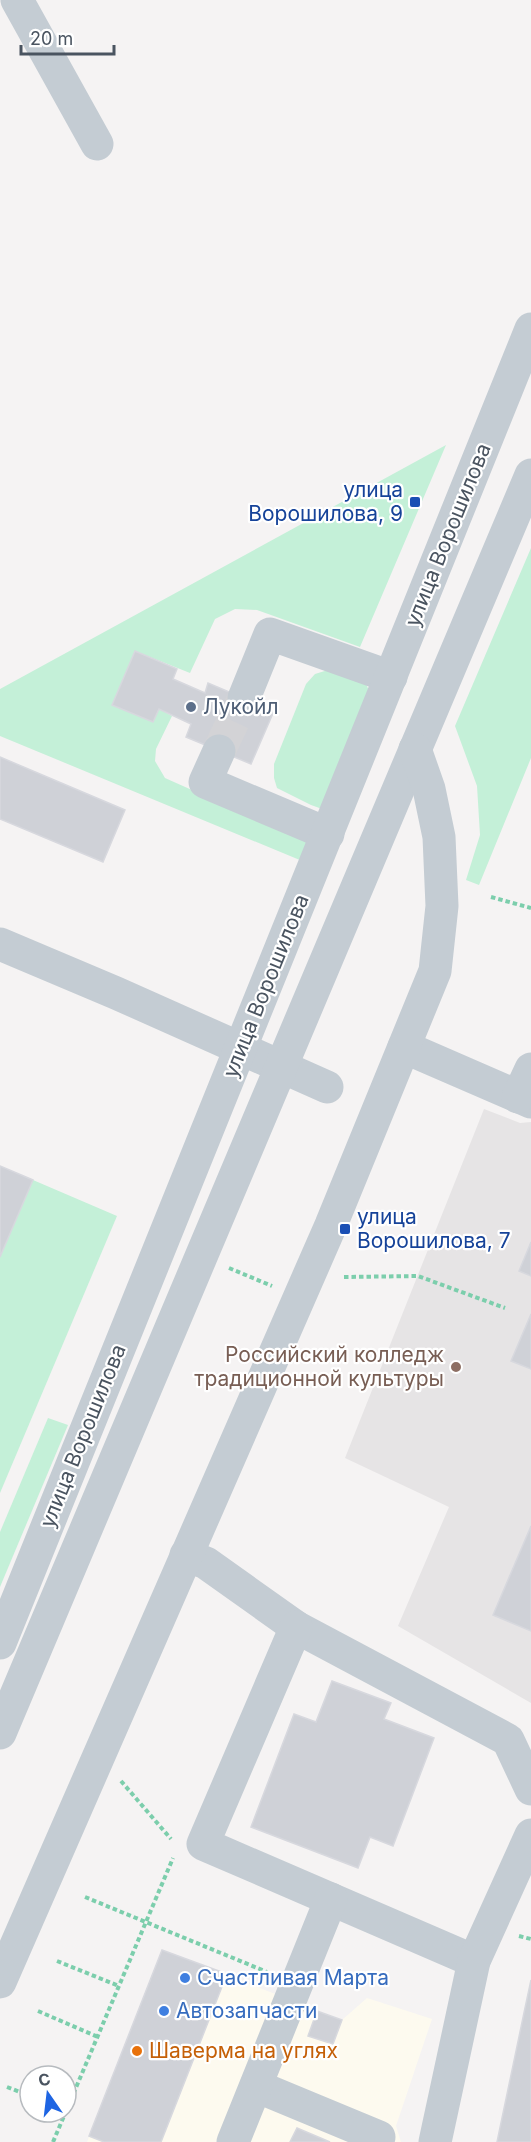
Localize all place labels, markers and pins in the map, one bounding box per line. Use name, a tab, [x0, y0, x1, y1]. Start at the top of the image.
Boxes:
place label: улица Ворошилова, 9	[248, 477, 403, 526]
marker: улица Ворошилова, 9	[408, 495, 422, 509]
place label: Лукойл	[203, 694, 279, 719]
marker: Лукойл	[184, 700, 198, 714]
place label: улица Ворошилова, 7	[357, 1204, 511, 1253]
marker: улица Ворошилова, 7	[338, 1222, 352, 1236]
place label: Российский колледж традиционной культуры	[194, 1342, 444, 1391]
marker: Российский колледж традиционной культуры	[449, 1360, 463, 1374]
place label: Счастливая Марта	[197, 1965, 389, 1990]
marker: Счастливая Марта	[178, 1971, 192, 1985]
place label: Автозапчасти	[176, 1998, 317, 2023]
marker: Автозапчасти	[157, 2004, 171, 2018]
place label: Шаверма на углях	[149, 2038, 338, 2063]
marker: Шаверма на углях	[130, 2044, 144, 2058]

